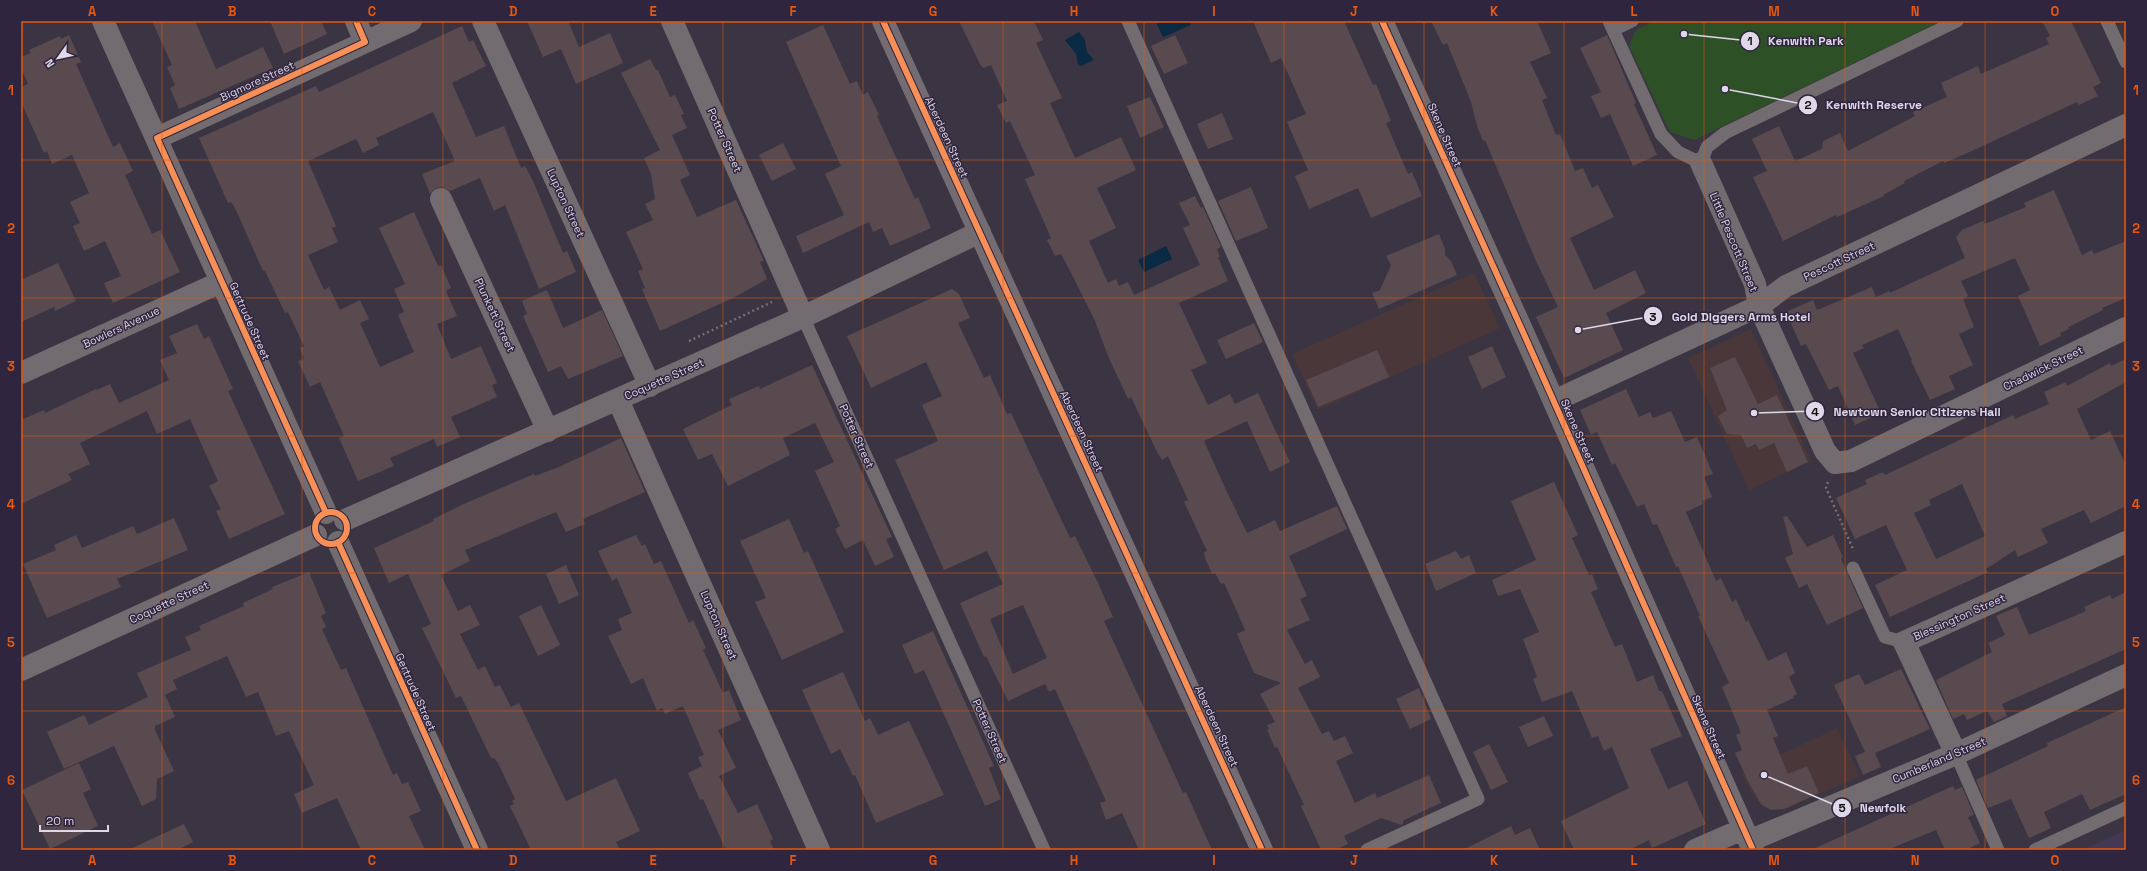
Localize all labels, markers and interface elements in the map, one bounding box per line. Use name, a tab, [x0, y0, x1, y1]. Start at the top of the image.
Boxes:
text: A	[88, 3, 97, 20]
text: B	[228, 3, 237, 20]
text: C	[368, 3, 376, 20]
text: D	[509, 3, 518, 20]
text: E	[649, 3, 657, 20]
text: F	[790, 3, 797, 20]
text: G	[929, 3, 937, 20]
text: H	[1070, 3, 1078, 20]
text: I	[1212, 3, 1216, 20]
text: J	[1350, 3, 1358, 20]
text: K	[1490, 3, 1499, 20]
text: L	[1630, 3, 1638, 20]
text: M	[1768, 3, 1780, 20]
text: N	[1911, 3, 1919, 20]
text: O	[2051, 3, 2060, 20]
callout: Kenwith Park	[1740, 29, 1852, 53]
text: 1	[1747, 33, 1753, 49]
text: Kenwith Park	[1768, 33, 1844, 49]
north arrow	[38, 38, 78, 78]
text: N	[42, 57, 57, 70]
street label: Bigmore Street	[218, 58, 296, 104]
text: 1	[8, 82, 14, 99]
text: 1	[2133, 82, 2139, 99]
callout: Kenwith Reserve	[1798, 93, 1930, 117]
street label: Aberdeen Street	[922, 94, 972, 180]
text: 2	[1804, 97, 1812, 113]
text: Kenwith Reserve	[1826, 97, 1922, 113]
street label: Skene Street	[1425, 101, 1465, 169]
street label: Potter Street	[705, 106, 745, 174]
street label: Lupton Street	[544, 166, 588, 240]
street label: Little Pescott Street	[1707, 190, 1761, 294]
text: 2	[7, 220, 15, 237]
text: 2	[2132, 220, 2140, 237]
street label: Pescott Street	[1801, 238, 1877, 284]
street label: Plunkett Street	[472, 276, 518, 354]
street label: Gertrude Street	[227, 280, 273, 362]
street label: Bowlers Avenue	[80, 303, 162, 351]
callout: Gold Diggers Arms Hotel	[1643, 304, 1818, 328]
text: 3	[1649, 309, 1657, 325]
text: Gold Diggers Arms Hotel	[1672, 309, 1810, 325]
street label: Chadwick Street	[2001, 343, 2085, 393]
street label: Coquette Street	[622, 355, 706, 403]
text: 3	[7, 358, 15, 375]
text: 3	[2132, 358, 2140, 375]
street label: Aberdeen Street	[1057, 388, 1107, 474]
street label: Skene Street	[1558, 397, 1598, 465]
callout: Newtown Senior Citizens Hall	[1805, 399, 2008, 423]
street label: Potter Street	[837, 402, 877, 470]
text: 4	[1811, 404, 1819, 420]
text: Newtown Senior Citizens Hall	[1833, 404, 2001, 420]
text: 4	[7, 496, 15, 513]
text: 4	[2132, 496, 2140, 513]
street label: Coquette Street	[127, 578, 211, 626]
street label: Lupton Street	[697, 588, 741, 662]
street label: Blessington Street	[1911, 590, 2007, 644]
text: 5	[7, 634, 15, 651]
text: 5	[2132, 634, 2140, 651]
street label: Gertrude Street	[393, 651, 439, 733]
street label: Aberdeen Street	[1192, 683, 1242, 769]
street label: Skene Street	[1689, 693, 1729, 761]
street label: Potter Street	[970, 697, 1010, 765]
street label: Cumberland Street	[1890, 734, 1988, 786]
text: 6	[7, 772, 15, 789]
text: 6	[2132, 772, 2140, 789]
callout: Newfolk	[1832, 796, 1914, 820]
text: 5	[1838, 800, 1846, 816]
text: Newfolk	[1860, 800, 1907, 816]
scale bar	[40, 807, 108, 833]
text: 20 m	[46, 813, 74, 829]
text: A	[88, 852, 97, 869]
text: B	[228, 852, 237, 869]
text: C	[368, 852, 376, 869]
text: D	[509, 852, 518, 869]
text: E	[649, 852, 657, 869]
text: F	[790, 852, 797, 869]
text: G	[929, 852, 937, 869]
text: H	[1070, 852, 1078, 869]
text: I	[1212, 852, 1216, 869]
text: J	[1350, 852, 1358, 869]
text: K	[1490, 852, 1499, 869]
text: L	[1630, 852, 1638, 869]
text: M	[1768, 852, 1780, 869]
text: N	[1911, 852, 1919, 869]
text: O	[2051, 852, 2060, 869]

